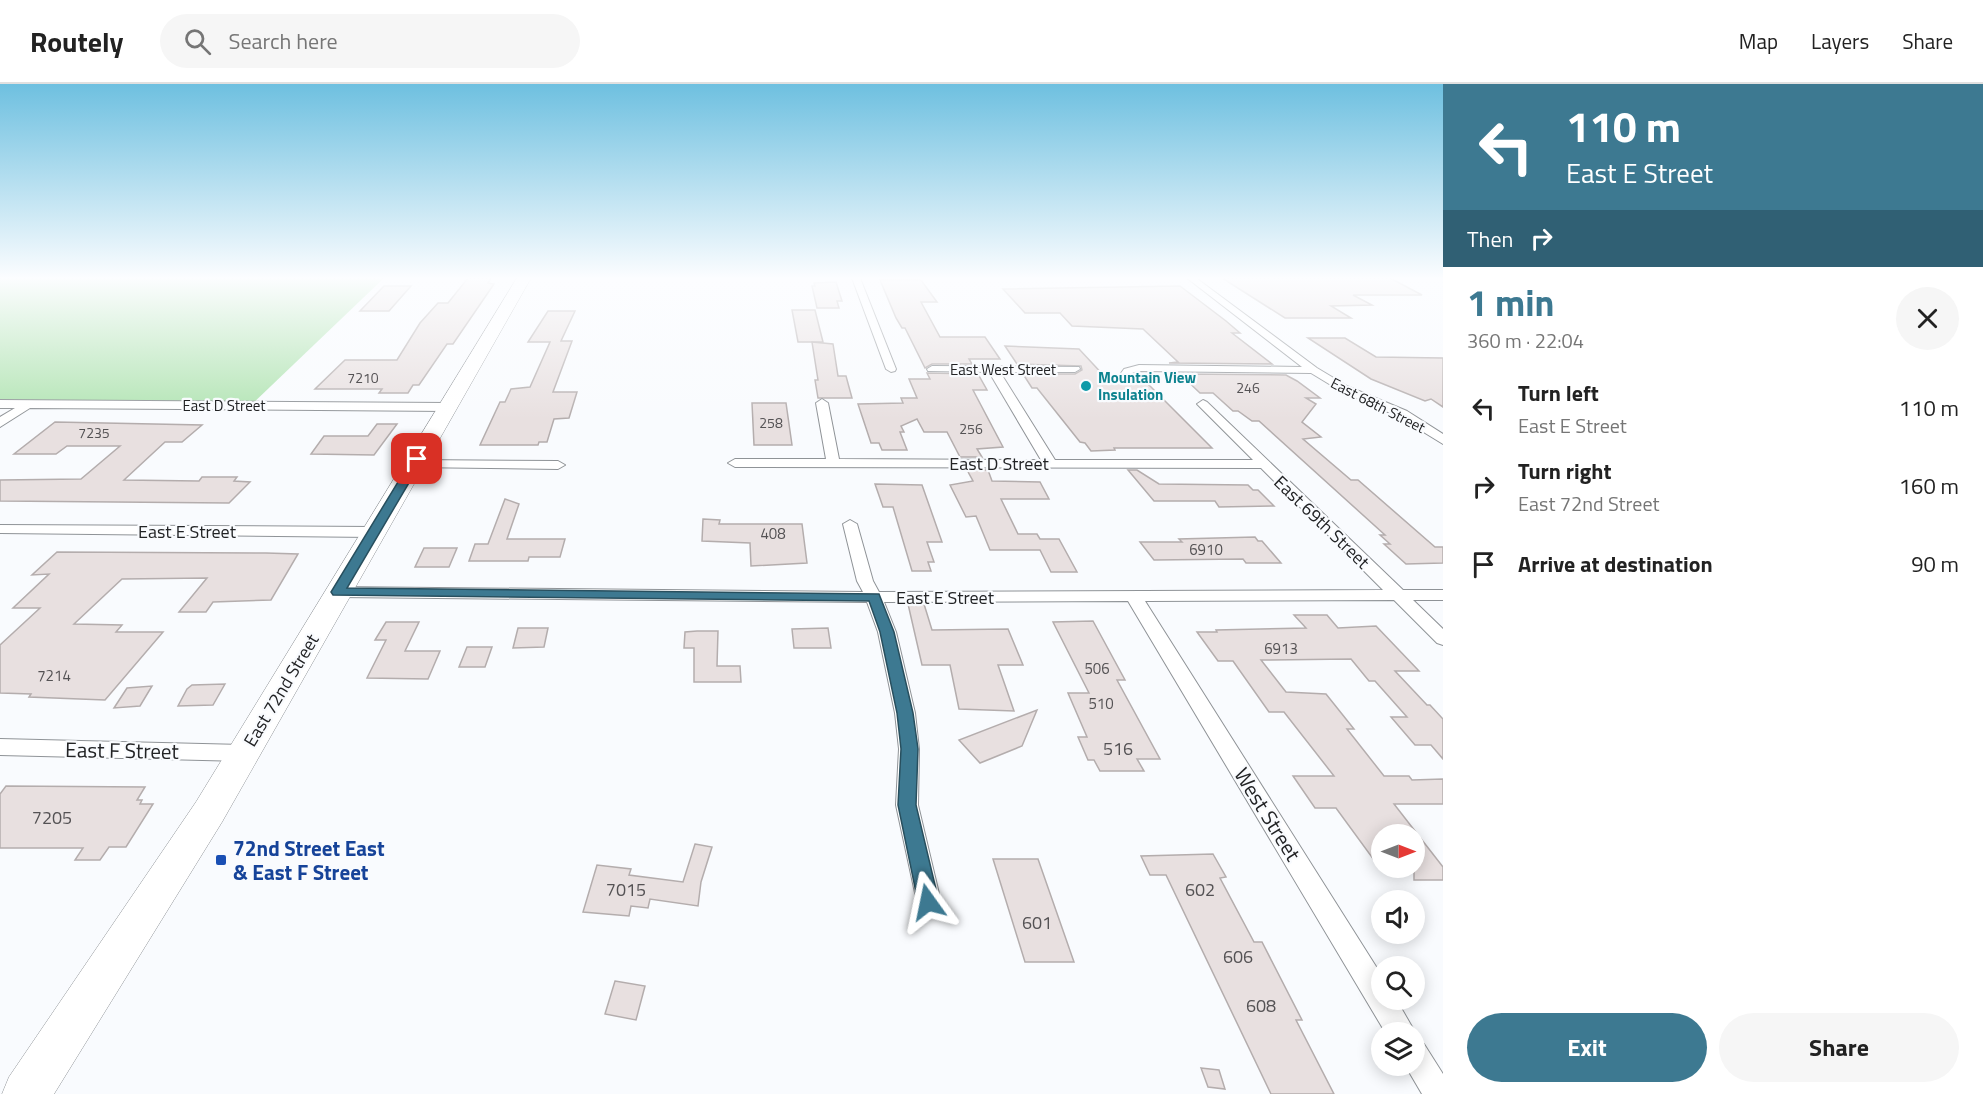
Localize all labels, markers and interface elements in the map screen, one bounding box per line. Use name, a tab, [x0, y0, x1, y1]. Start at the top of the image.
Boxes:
search box	[160, 14, 580, 68]
text: Routely	[30, 20, 124, 63]
text: Search here	[229, 24, 338, 58]
icon: search	[181, 25, 214, 58]
text: Map	[1739, 25, 1778, 57]
text: Layers	[1811, 25, 1869, 57]
text: Share	[1902, 25, 1953, 57]
text: 110 m	[1566, 94, 1681, 158]
icon: left	[1467, 108, 1545, 186]
text: East E Street	[1566, 152, 1713, 193]
text: Then	[1467, 222, 1513, 256]
icon: right	[1525, 222, 1558, 255]
text: 1 min	[1467, 275, 1554, 330]
button: close	[1896, 287, 1959, 350]
text: 360 m · 22:04	[1467, 325, 1584, 356]
street label: East West Street	[950, 358, 1057, 381]
place label: Mountain View Insulation	[1098, 366, 1197, 406]
house number: 7210	[347, 367, 379, 388]
street label: East 68th Street	[1327, 371, 1430, 439]
text: Turn left	[1518, 376, 1599, 410]
house number: 246	[1236, 377, 1260, 398]
marker: Mountain View Insulation	[1079, 379, 1093, 393]
text: 110 m	[1899, 391, 1959, 425]
icon: left	[1467, 392, 1500, 425]
street label: East D Street	[183, 394, 266, 417]
text: East E Street	[1518, 410, 1627, 441]
house number: 258	[759, 412, 783, 433]
house number: 256	[959, 418, 983, 439]
house number: 7235	[78, 422, 110, 443]
pin	[391, 433, 442, 484]
icon: arrive	[400, 442, 433, 475]
street label: East D Street	[949, 450, 1049, 477]
text: Turn right	[1518, 454, 1612, 488]
street label: East 69th Street	[1268, 469, 1377, 575]
text: 160 m	[1899, 469, 1959, 503]
icon: right	[1467, 470, 1500, 503]
text: East 72nd Street	[1518, 488, 1659, 519]
street label: East E Street	[138, 518, 237, 545]
house number: 408	[760, 522, 786, 545]
house number: 6910	[1189, 538, 1223, 561]
text: Arrive at destination	[1518, 547, 1713, 581]
text: 90 m	[1911, 547, 1959, 581]
icon: arrive	[1467, 548, 1500, 581]
street label: East E Street	[896, 584, 995, 611]
street label: East 72nd Street	[237, 628, 326, 752]
house number: 6913	[1264, 637, 1298, 660]
house number: 506	[1084, 657, 1110, 680]
house number: 7214	[37, 664, 71, 687]
house number: 510	[1088, 692, 1114, 715]
street label: East F Street	[65, 733, 180, 767]
house number: 516	[1103, 735, 1133, 762]
street label: West Street	[1227, 761, 1310, 867]
house number: 7205	[32, 804, 72, 831]
north arrow	[1371, 824, 1425, 878]
map controls	[1371, 824, 1425, 1076]
place label: 72nd Street East & East F Street	[233, 832, 385, 888]
marker: 72nd Street East & East F Street	[214, 853, 228, 867]
position arrow	[896, 870, 960, 934]
house number: 7015	[606, 876, 646, 903]
house number: 602	[1185, 876, 1215, 903]
button: sound	[1371, 890, 1425, 944]
house number: 601	[1022, 909, 1052, 936]
house number: 606	[1223, 943, 1253, 970]
button: search	[1371, 956, 1425, 1010]
house number: 608	[1246, 992, 1276, 1019]
button: Exit	[1467, 1013, 1707, 1082]
button: Share	[1719, 1013, 1959, 1082]
button: layers	[1371, 1022, 1425, 1076]

